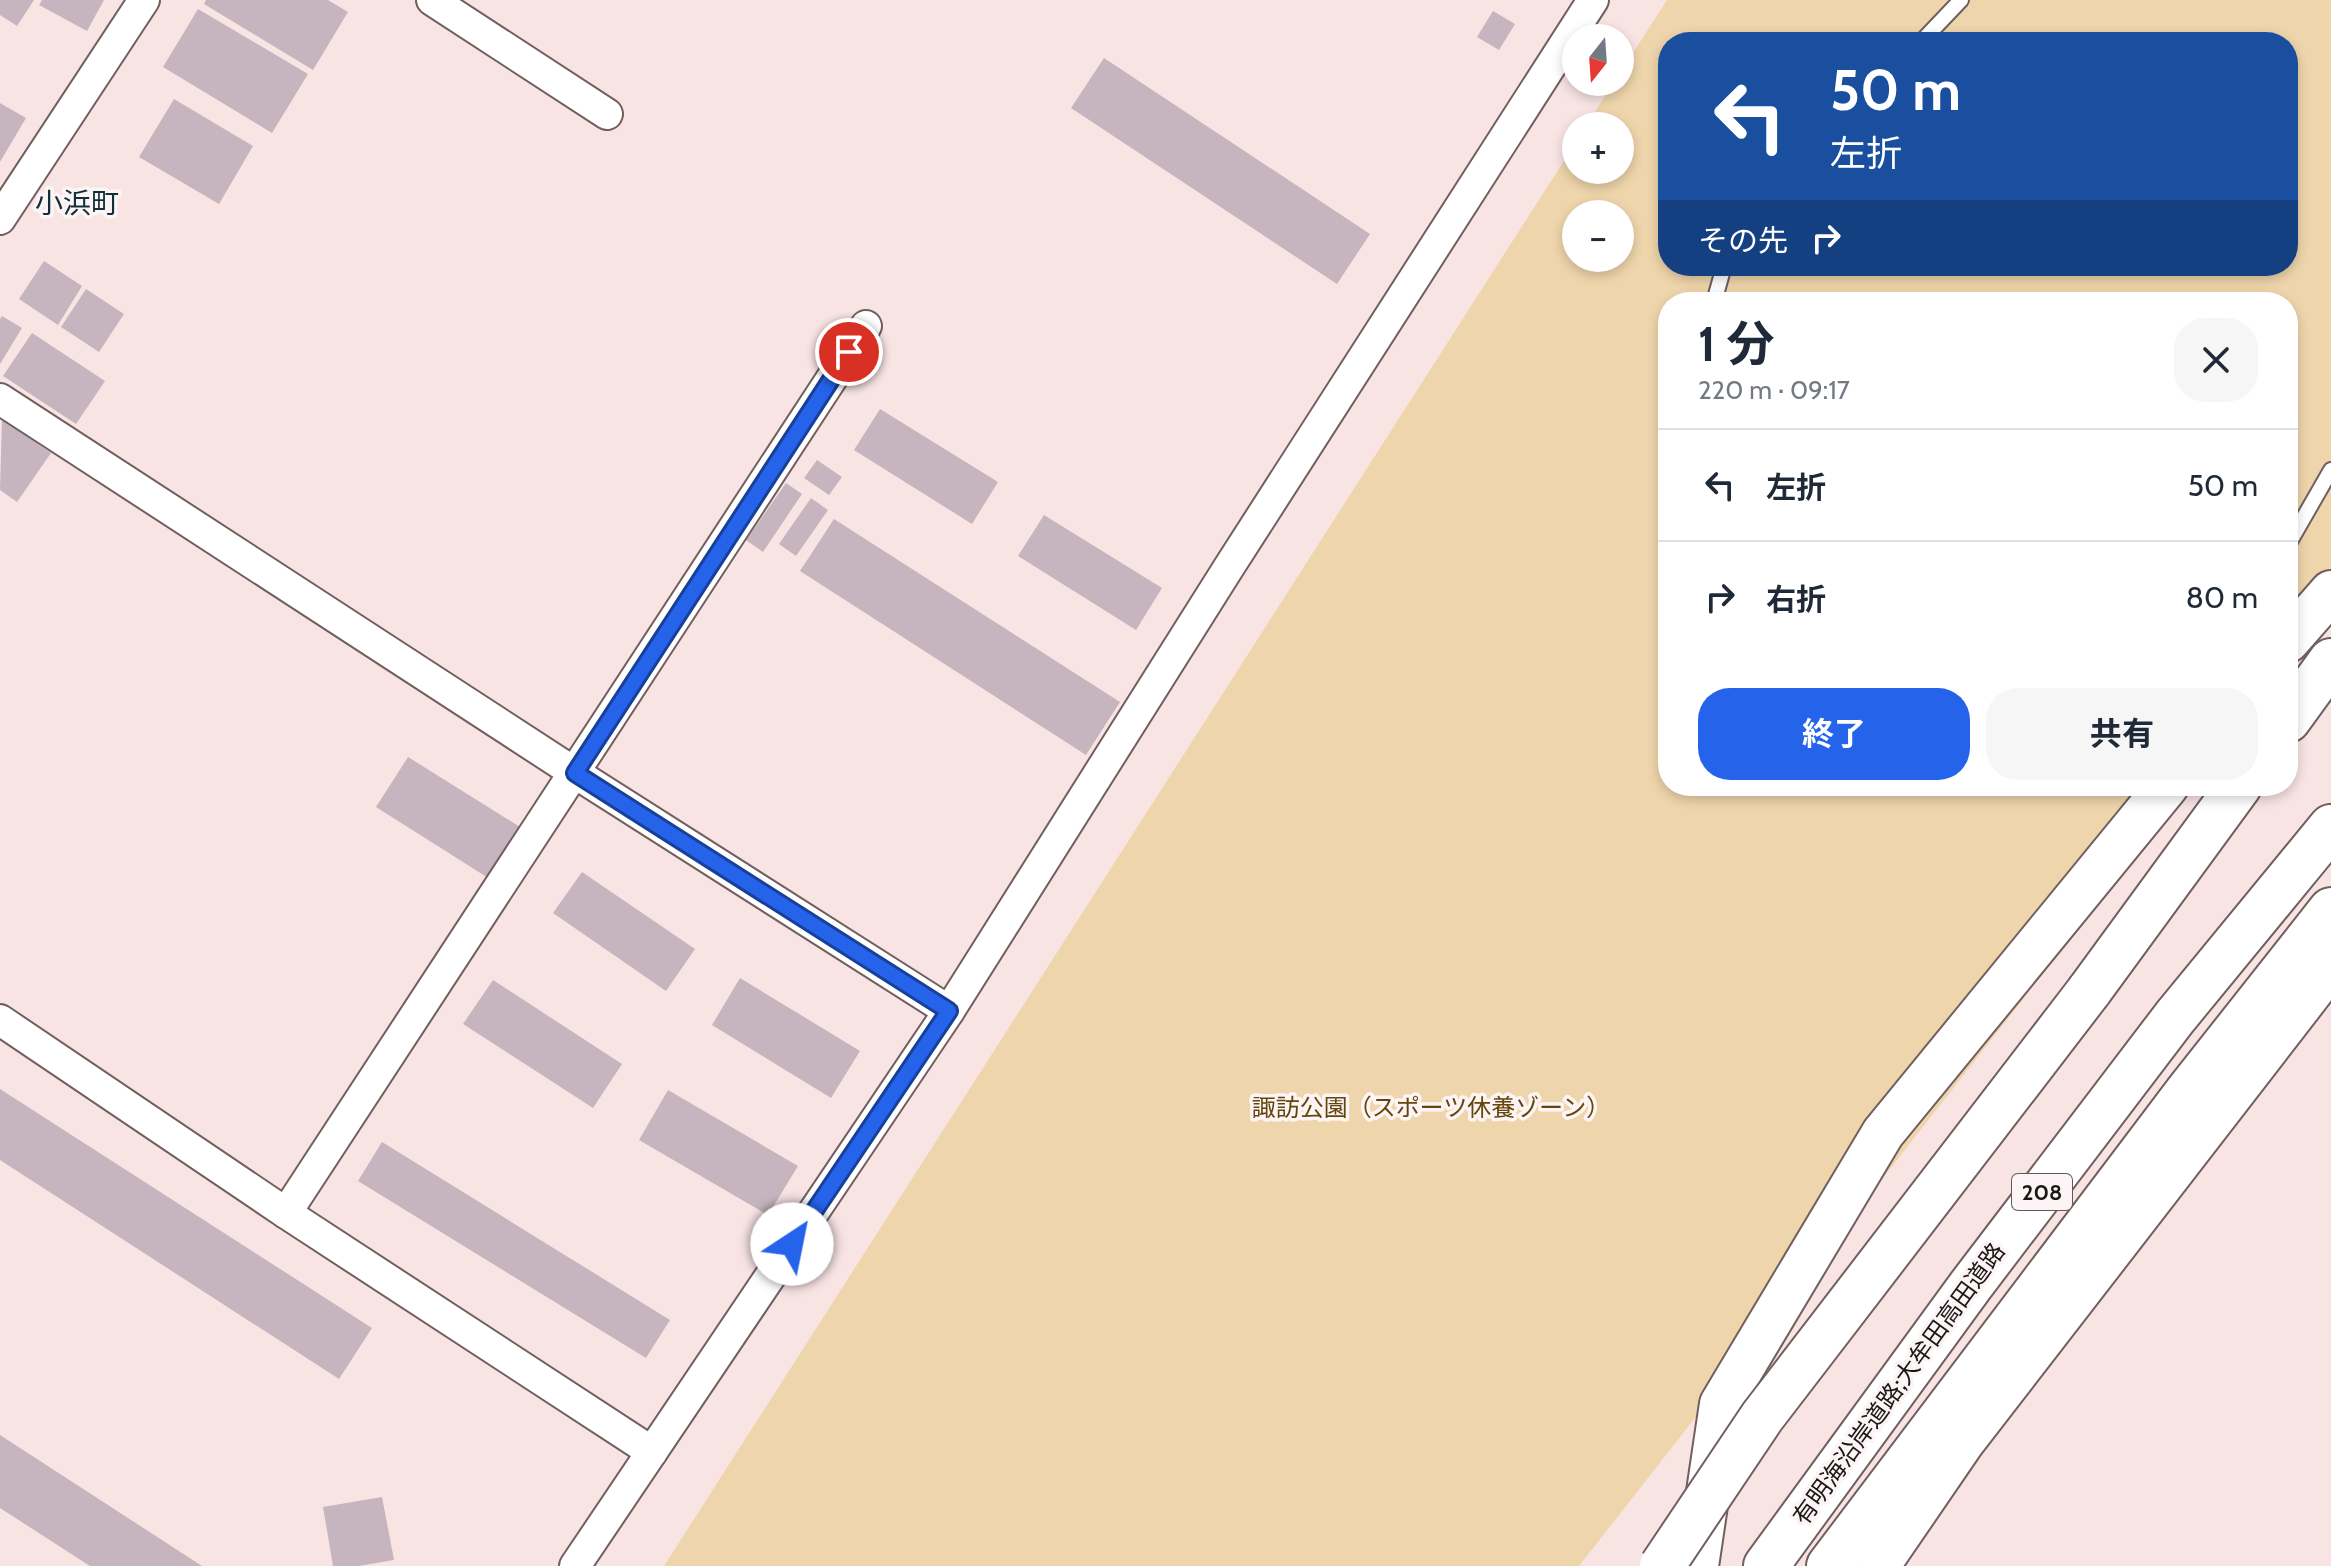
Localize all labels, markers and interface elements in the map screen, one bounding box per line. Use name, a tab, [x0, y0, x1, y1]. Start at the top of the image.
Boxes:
north arrow	[1562, 24, 1634, 96]
map controls	[1562, 24, 1634, 272]
text: 50 m	[1830, 56, 1961, 124]
icon: left	[1698, 64, 1802, 168]
button: +	[1562, 112, 1634, 184]
text: 左折	[1830, 131, 1902, 175]
district label: 小浜町	[35, 186, 119, 220]
button: −	[1562, 200, 1634, 272]
icon: right	[1804, 216, 1848, 260]
text: その先	[1698, 222, 1788, 259]
text: 1 分	[1698, 315, 1775, 373]
pin	[815, 318, 883, 386]
button: close	[2174, 318, 2258, 402]
icon: arrive	[827, 330, 871, 374]
text: 220 m · 09:17	[1698, 374, 1850, 406]
icon: left	[1698, 463, 1742, 507]
text: 50 m	[2188, 467, 2258, 504]
text: 左折	[1766, 469, 1826, 506]
icon: right	[1698, 575, 1742, 619]
text: 80 m	[2186, 579, 2258, 616]
text: 右折	[1766, 581, 1826, 618]
button: 終了	[1698, 688, 1970, 780]
button: 共有	[1986, 688, 2258, 780]
park label: 諏訪公園（スポーツ休養ゾーン）	[1252, 1093, 1610, 1122]
road number: 208	[2012, 1174, 2072, 1210]
position arrow	[750, 1202, 834, 1286]
street label: 有明海沿岸道路;大牟田高田道路	[1787, 1237, 2011, 1530]

